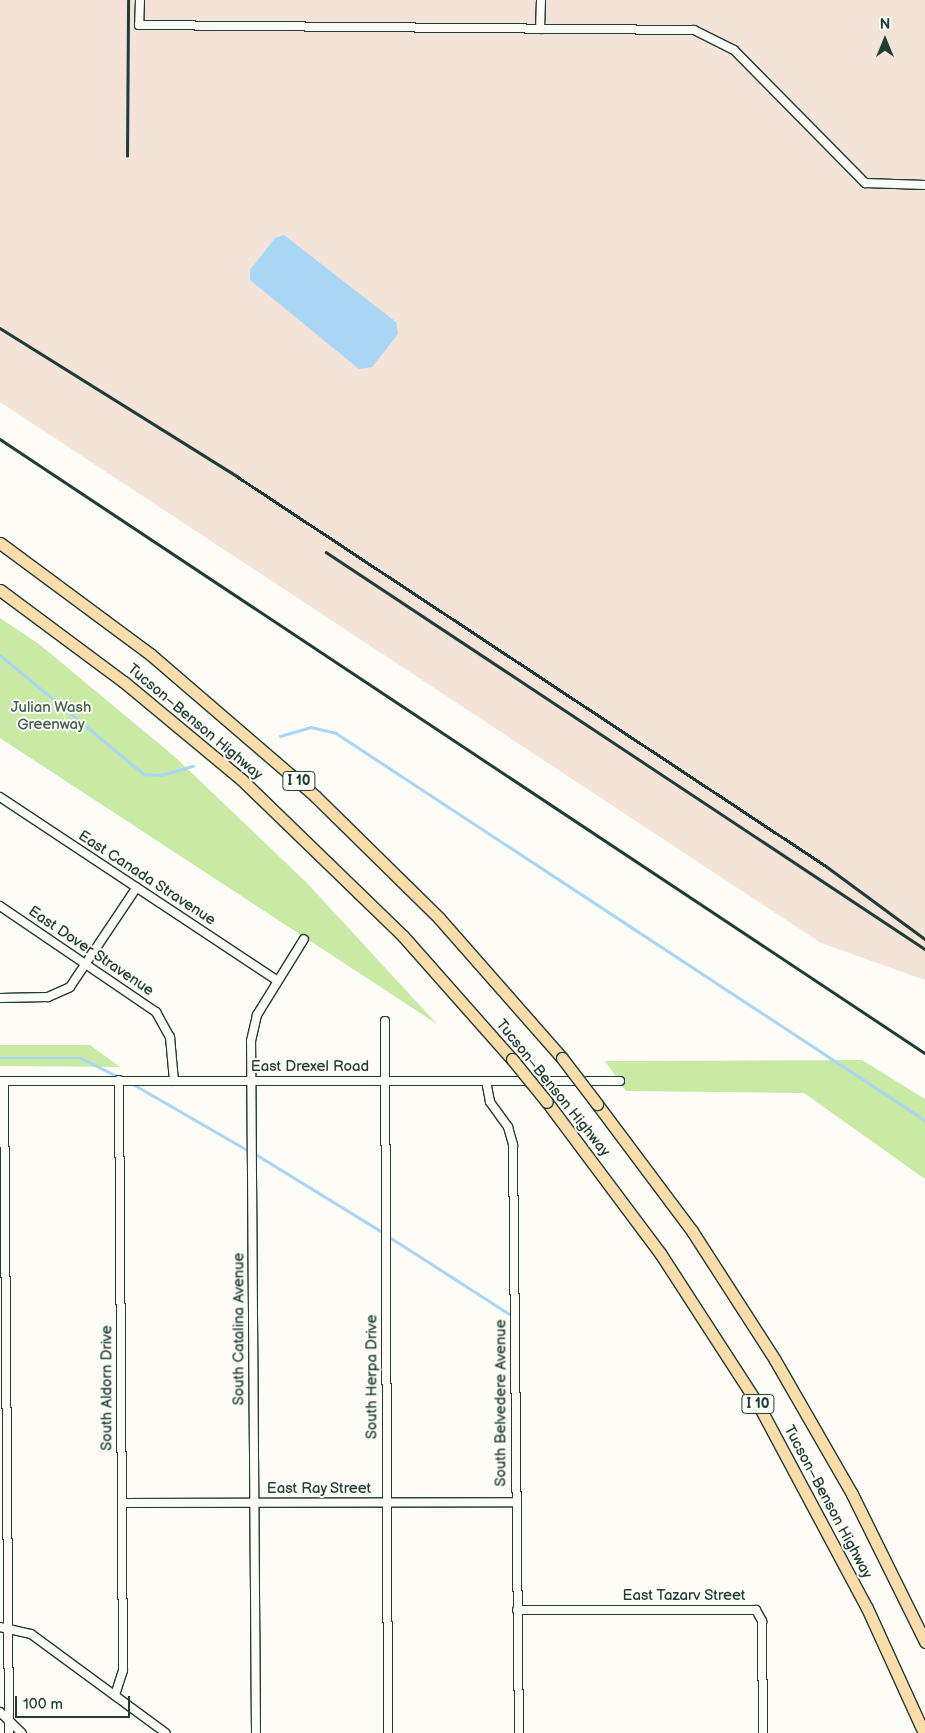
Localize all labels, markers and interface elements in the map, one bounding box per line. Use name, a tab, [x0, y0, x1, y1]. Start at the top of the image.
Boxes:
north arrow	[860, 15, 910, 65]
text: N	[880, 16, 890, 33]
street label: Tucson–Benson Highway	[124, 660, 266, 784]
park label: Julian Wash Greenway	[10, 698, 92, 733]
road number: I 10	[282, 769, 316, 792]
street label: East Canada Stravenue	[75, 827, 219, 929]
street label: East Dover Stravenue	[25, 902, 157, 1000]
street label: Tucson–Benson Highway	[492, 1016, 614, 1160]
street label: East Drexel Road	[251, 1058, 369, 1076]
street label: South Catalina Avenue	[230, 1253, 248, 1405]
street label: South Herpa Drive	[363, 1315, 381, 1439]
street label: South Belvedere Avenue	[492, 1319, 510, 1487]
street label: South Aldorn Drive	[98, 1325, 116, 1451]
road number: I 10	[740, 1392, 776, 1416]
street label: Tucson–Benson Highway	[780, 1422, 876, 1582]
street label: East Ray Street	[266, 1480, 372, 1498]
street label: East Tazarv Street	[622, 1587, 746, 1605]
scale bar	[18, 1686, 132, 1718]
text: 100 m	[23, 1695, 63, 1714]

